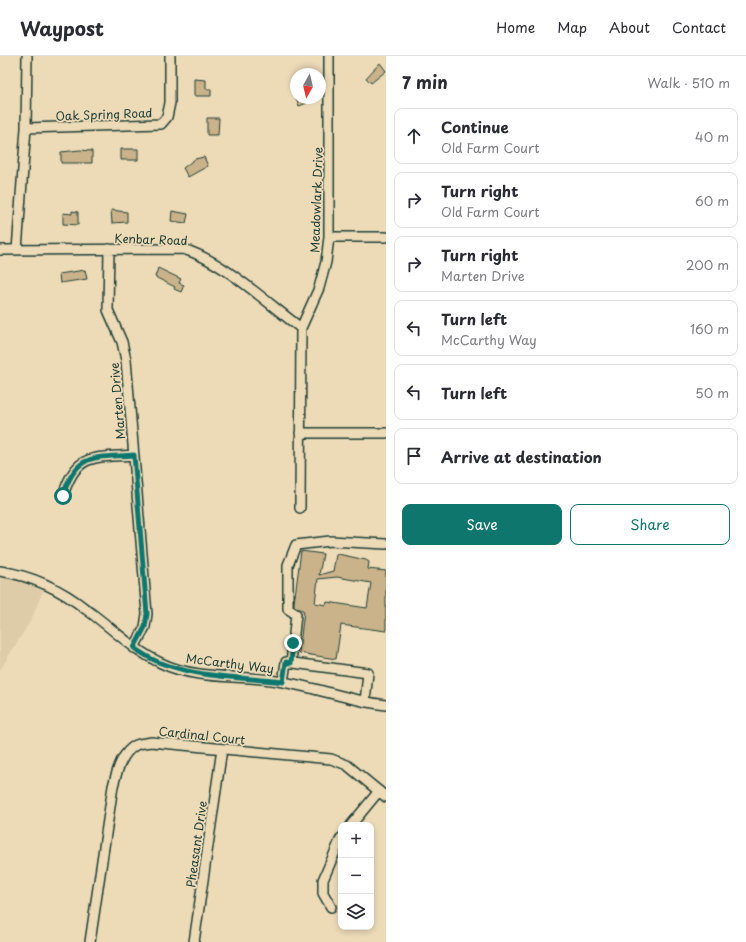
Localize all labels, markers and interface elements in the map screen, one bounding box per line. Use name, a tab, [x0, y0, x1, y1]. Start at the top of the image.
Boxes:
text: Waypost	[20, 14, 104, 42]
text: Home	[496, 17, 535, 38]
text: Map	[557, 17, 587, 38]
text: About	[609, 17, 650, 38]
text: Contact	[672, 17, 726, 38]
north arrow	[290, 68, 326, 104]
text: 7 min	[402, 69, 448, 95]
text: Walk · 510 m	[647, 73, 730, 92]
street label: Oak Spring Road	[55, 103, 153, 125]
text: Continue	[441, 115, 509, 138]
icon: ahead	[403, 125, 425, 147]
text: 40 m	[695, 127, 729, 146]
text: Old Farm Court	[441, 138, 540, 157]
street label: Meadowlark Drive	[305, 147, 327, 253]
text: Turn right	[441, 179, 518, 202]
icon: right	[403, 189, 425, 211]
text: 60 m	[695, 191, 729, 210]
text: Old Farm Court	[441, 202, 540, 221]
street label: Kenbar Road	[114, 229, 188, 249]
text: Turn right	[441, 243, 518, 266]
icon: right	[403, 253, 425, 275]
text: 200 m	[686, 255, 729, 274]
text: Marten Drive	[441, 266, 525, 285]
text: Turn left	[441, 307, 507, 330]
icon: left	[403, 317, 425, 339]
text: 160 m	[690, 319, 729, 338]
text: McCarthy Way	[441, 330, 537, 349]
street label: Marten Drive	[105, 362, 129, 440]
icon: left	[403, 381, 425, 403]
text: Turn left	[441, 381, 507, 404]
text: 50 m	[695, 383, 729, 402]
icon: arrive	[403, 445, 425, 467]
text: Arrive at destination	[441, 445, 602, 468]
route start	[54, 487, 72, 505]
button: Save	[402, 504, 562, 545]
button: Share	[570, 504, 730, 545]
route end	[284, 634, 302, 652]
street label: McCarthy Way	[185, 649, 275, 677]
street label: Cardinal Court	[158, 722, 246, 749]
street label: Pheasant Drive	[181, 800, 211, 888]
map controls	[338, 822, 374, 930]
button: +	[338, 822, 374, 858]
button: −	[338, 858, 374, 894]
button: layers	[338, 894, 374, 930]

